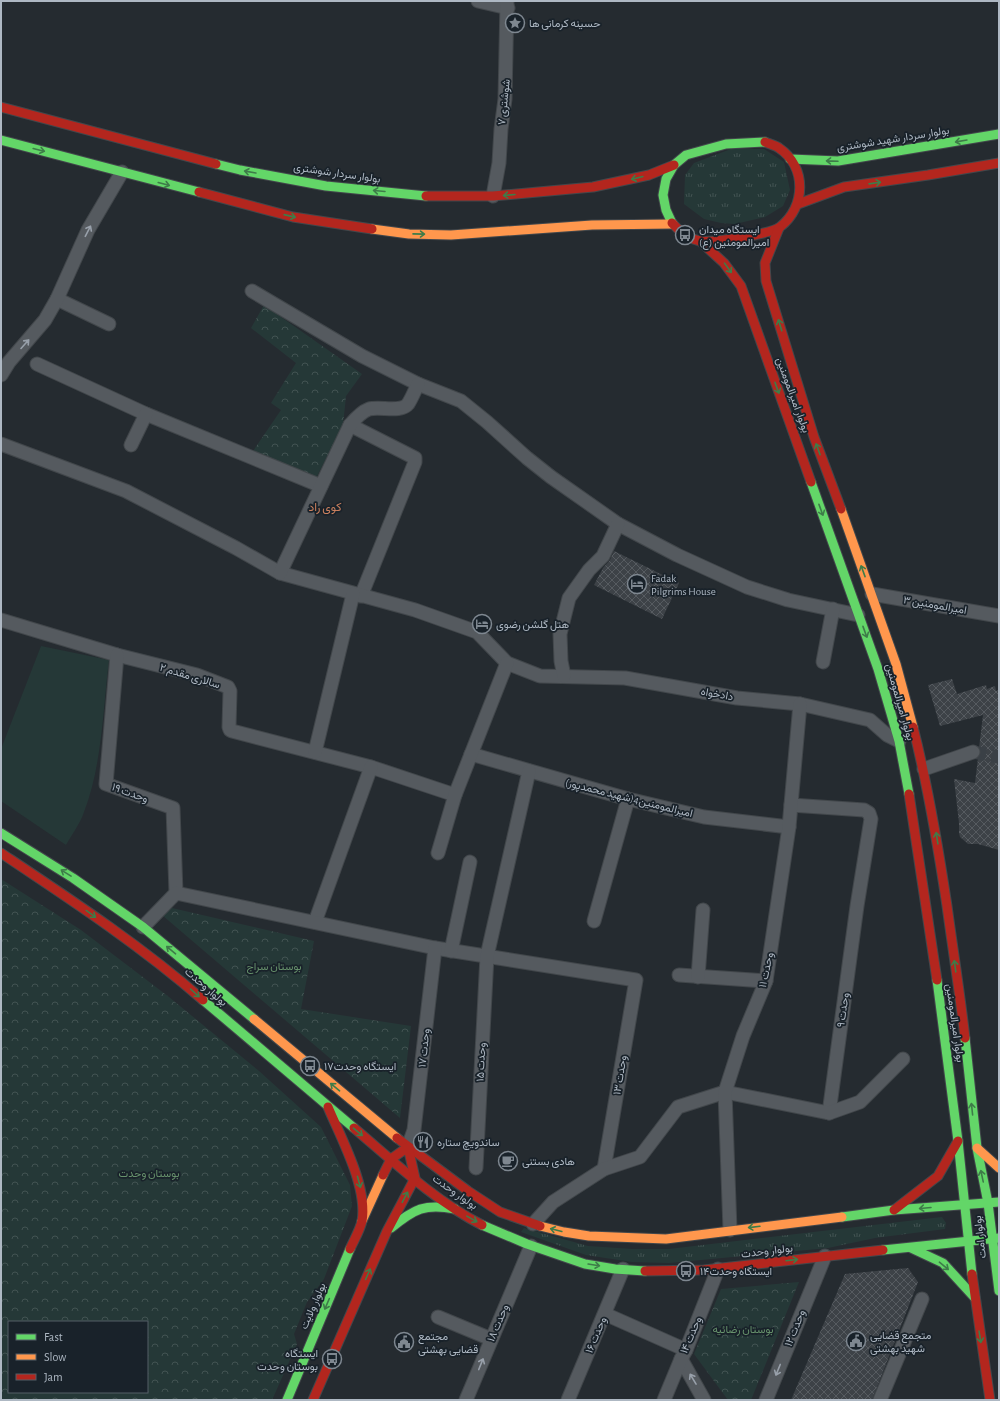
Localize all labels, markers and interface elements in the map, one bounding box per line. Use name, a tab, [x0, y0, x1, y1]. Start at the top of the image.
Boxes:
place icon: حسینه کرمانی ها	[504, 12, 526, 34]
place label: حسینه کرمانی ها	[529, 18, 601, 30]
street label: شوشتری ۷	[496, 78, 513, 126]
street label: بولوار سردار شهید شوشتری	[836, 125, 950, 154]
one-way arrow	[954, 137, 967, 145]
one-way arrow	[32, 146, 45, 154]
one-way arrow	[826, 157, 839, 165]
street label: بولوار سردار شوشتری	[293, 161, 381, 186]
one-way arrow	[244, 168, 257, 176]
one-way arrow	[631, 175, 644, 182]
one-way arrow	[869, 179, 882, 187]
one-way arrow	[158, 181, 171, 188]
one-way arrow	[373, 188, 386, 195]
one-way arrow	[503, 191, 516, 198]
one-way arrow	[283, 213, 296, 220]
bus stop icon: ایستگاه میدان امیرالمومنین (ع)	[674, 224, 696, 246]
place label: ایستگاه میدان امیرالمومنین (ع)	[699, 224, 769, 250]
one-way arrow	[84, 225, 92, 237]
one-way arrow	[412, 230, 425, 238]
one-way arrow	[724, 262, 732, 273]
one-way arrow	[776, 318, 783, 331]
one-way arrow	[20, 339, 29, 349]
street label: بولوار امیرالمومنین	[773, 356, 812, 435]
one-way arrow	[774, 381, 782, 393]
one-way arrow	[814, 443, 822, 455]
district label: کوی راد	[309, 501, 341, 515]
one-way arrow	[818, 503, 825, 516]
one-way arrow	[859, 565, 867, 577]
hotel icon: Fadak Pilgrims House	[626, 573, 648, 595]
place label: Fadak Pilgrims House	[651, 573, 716, 597]
street label: امیرالمومنین ۳	[902, 594, 968, 617]
hotel icon: هتل گلشن رضوی	[471, 613, 493, 635]
place label: هتل گلشن رضوی	[496, 619, 570, 631]
one-way arrow	[861, 626, 869, 638]
street label: سالاری مقدم ۲	[158, 662, 222, 692]
street label: بولوار امیرالمومنین	[883, 662, 916, 742]
street label: دادخواه	[700, 686, 734, 703]
street label: امیرالمومنین4(شهید محمدپور)	[564, 777, 694, 821]
street label: وحدت ۱۹	[110, 781, 150, 806]
one-way arrow	[932, 832, 940, 845]
one-way arrow	[60, 869, 71, 878]
one-way arrow	[86, 910, 97, 918]
one-way arrow	[165, 945, 176, 954]
street label: وحدت ۱۱	[757, 951, 776, 989]
one-way arrow	[951, 960, 959, 973]
park label: بوستان سراج	[246, 961, 302, 974]
street label: بولوار وحدت	[182, 966, 229, 1009]
street label: بولوار امیرالمومنین	[943, 983, 966, 1063]
one-way arrow	[189, 988, 199, 997]
street label: وحدت ۹	[835, 992, 852, 1028]
street label: وحدت ۱۷	[416, 1028, 433, 1068]
street label: وحدت ۱۵	[474, 1042, 489, 1082]
street label: وحدت ۱۳	[611, 1054, 630, 1096]
bus stop icon: ایستگاه وحدت۱۷	[299, 1055, 321, 1077]
place label: ایستگاه وحدت۱۷	[324, 1061, 396, 1073]
one-way arrow	[330, 1082, 340, 1091]
one-way arrow	[969, 1103, 976, 1116]
one-way arrow	[353, 1127, 364, 1136]
restaurant icon: ساندویچ ستاره	[412, 1131, 434, 1153]
place label: ساندویچ ستاره	[437, 1137, 500, 1150]
cafe icon: هادی بستنی	[497, 1150, 519, 1172]
place label: هادی بستنی	[522, 1156, 575, 1168]
park label: بوستان وحدت	[119, 1168, 179, 1180]
one-way arrow	[978, 1170, 986, 1183]
street label: بولوار وحدت	[430, 1173, 479, 1212]
one-way arrow	[355, 1175, 363, 1188]
one-way arrow	[402, 1191, 410, 1203]
one-way arrow	[919, 1204, 932, 1211]
street label: بولوار امت	[972, 1215, 989, 1259]
one-way arrow	[466, 1216, 478, 1223]
one-way arrow	[748, 1223, 761, 1231]
one-way arrow	[549, 1225, 562, 1233]
street label: بولوار وحدت	[740, 1242, 794, 1261]
one-way arrow	[786, 1256, 799, 1264]
bus stop icon: ایستگاه وحدت۱۴	[675, 1260, 697, 1282]
one-way arrow	[587, 1261, 600, 1269]
one-way arrow	[939, 1261, 949, 1270]
place label: ایستگاه وحدت۱۴	[700, 1266, 772, 1278]
one-way arrow	[365, 1269, 372, 1281]
street label: بولوار ولایت	[298, 1281, 329, 1331]
one-way arrow	[323, 1298, 330, 1310]
street label: وحدت ۱۸	[485, 1303, 512, 1344]
street label: وحدت ۱۲	[783, 1308, 808, 1348]
street label: وحدت ۱۶	[583, 1315, 609, 1355]
street label: وحدت ۱۴	[678, 1315, 705, 1355]
legend	[8, 1321, 148, 1393]
park label: بوستان رضائیه	[712, 1324, 774, 1336]
public building icon: متجمع قضایی شهید بهشتی	[845, 1330, 867, 1352]
place label: متجمع قضایی شهید بهشتی	[870, 1330, 932, 1355]
one-way arrow	[977, 1330, 985, 1343]
text: Fast	[44, 1331, 63, 1343]
public building icon: مجتمع قضایی بهشتی	[393, 1331, 415, 1353]
place label: مجتمع قضایی بهشتی	[418, 1331, 478, 1356]
place label: ایستگاه بوستان وحدت	[257, 1348, 318, 1373]
bus stop icon: ایستگاه بوستان وحدت	[321, 1348, 343, 1370]
text: Slow	[44, 1351, 66, 1363]
one-way arrow	[478, 1358, 485, 1370]
one-way arrow	[774, 1364, 782, 1376]
text: Jam	[44, 1371, 63, 1383]
one-way arrow	[688, 1373, 696, 1385]

